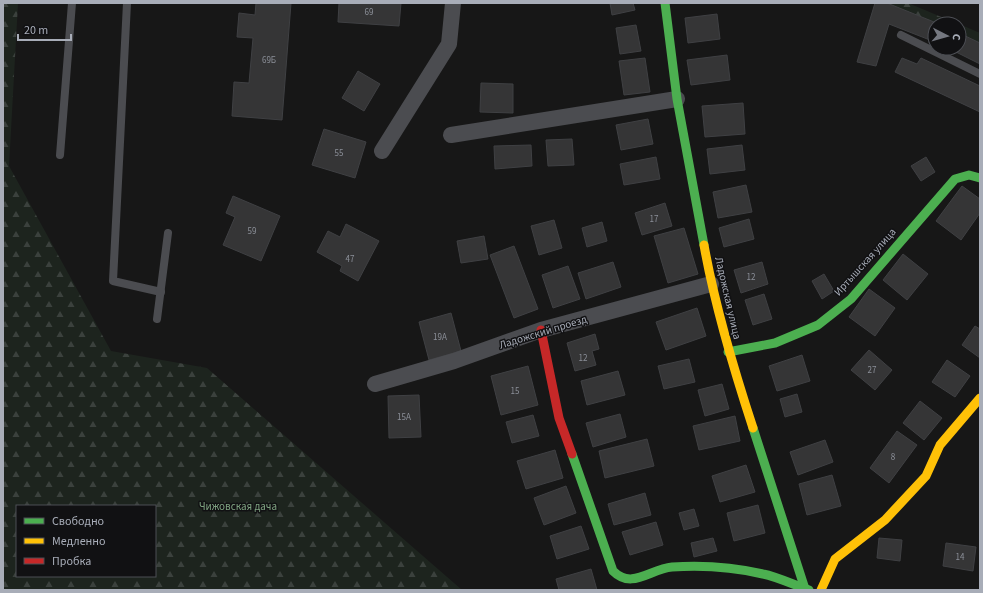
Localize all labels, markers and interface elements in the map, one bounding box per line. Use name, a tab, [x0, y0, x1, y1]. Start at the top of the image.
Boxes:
house number: 69	[365, 6, 374, 19]
scale bar	[18, 16, 71, 42]
north arrow	[927, 16, 967, 56]
text: 20 m	[24, 22, 48, 39]
text: С	[949, 33, 964, 42]
house number: 69Б	[262, 54, 276, 67]
house number: 55	[335, 147, 344, 160]
house number: 17	[650, 213, 659, 226]
house number: 59	[248, 225, 257, 238]
street label: Иртышская улица	[830, 225, 900, 299]
house number: 47	[346, 253, 355, 266]
street label: Ладожская улица	[711, 255, 745, 341]
house number: 12	[747, 271, 756, 284]
street label: Ладожский проезд	[497, 311, 589, 353]
house number: 19А	[433, 331, 447, 344]
house number: 12	[579, 352, 588, 365]
house number: 27	[868, 364, 877, 377]
house number: 15	[511, 385, 520, 398]
house number: 15А	[397, 411, 411, 424]
house number: 8	[891, 451, 896, 464]
park label: Чижовская дача	[199, 499, 277, 514]
legend	[16, 505, 156, 577]
text: Свободно	[52, 513, 104, 530]
text: Медленно	[52, 533, 106, 550]
house number: 14	[956, 551, 965, 564]
text: Пробка	[52, 553, 91, 570]

